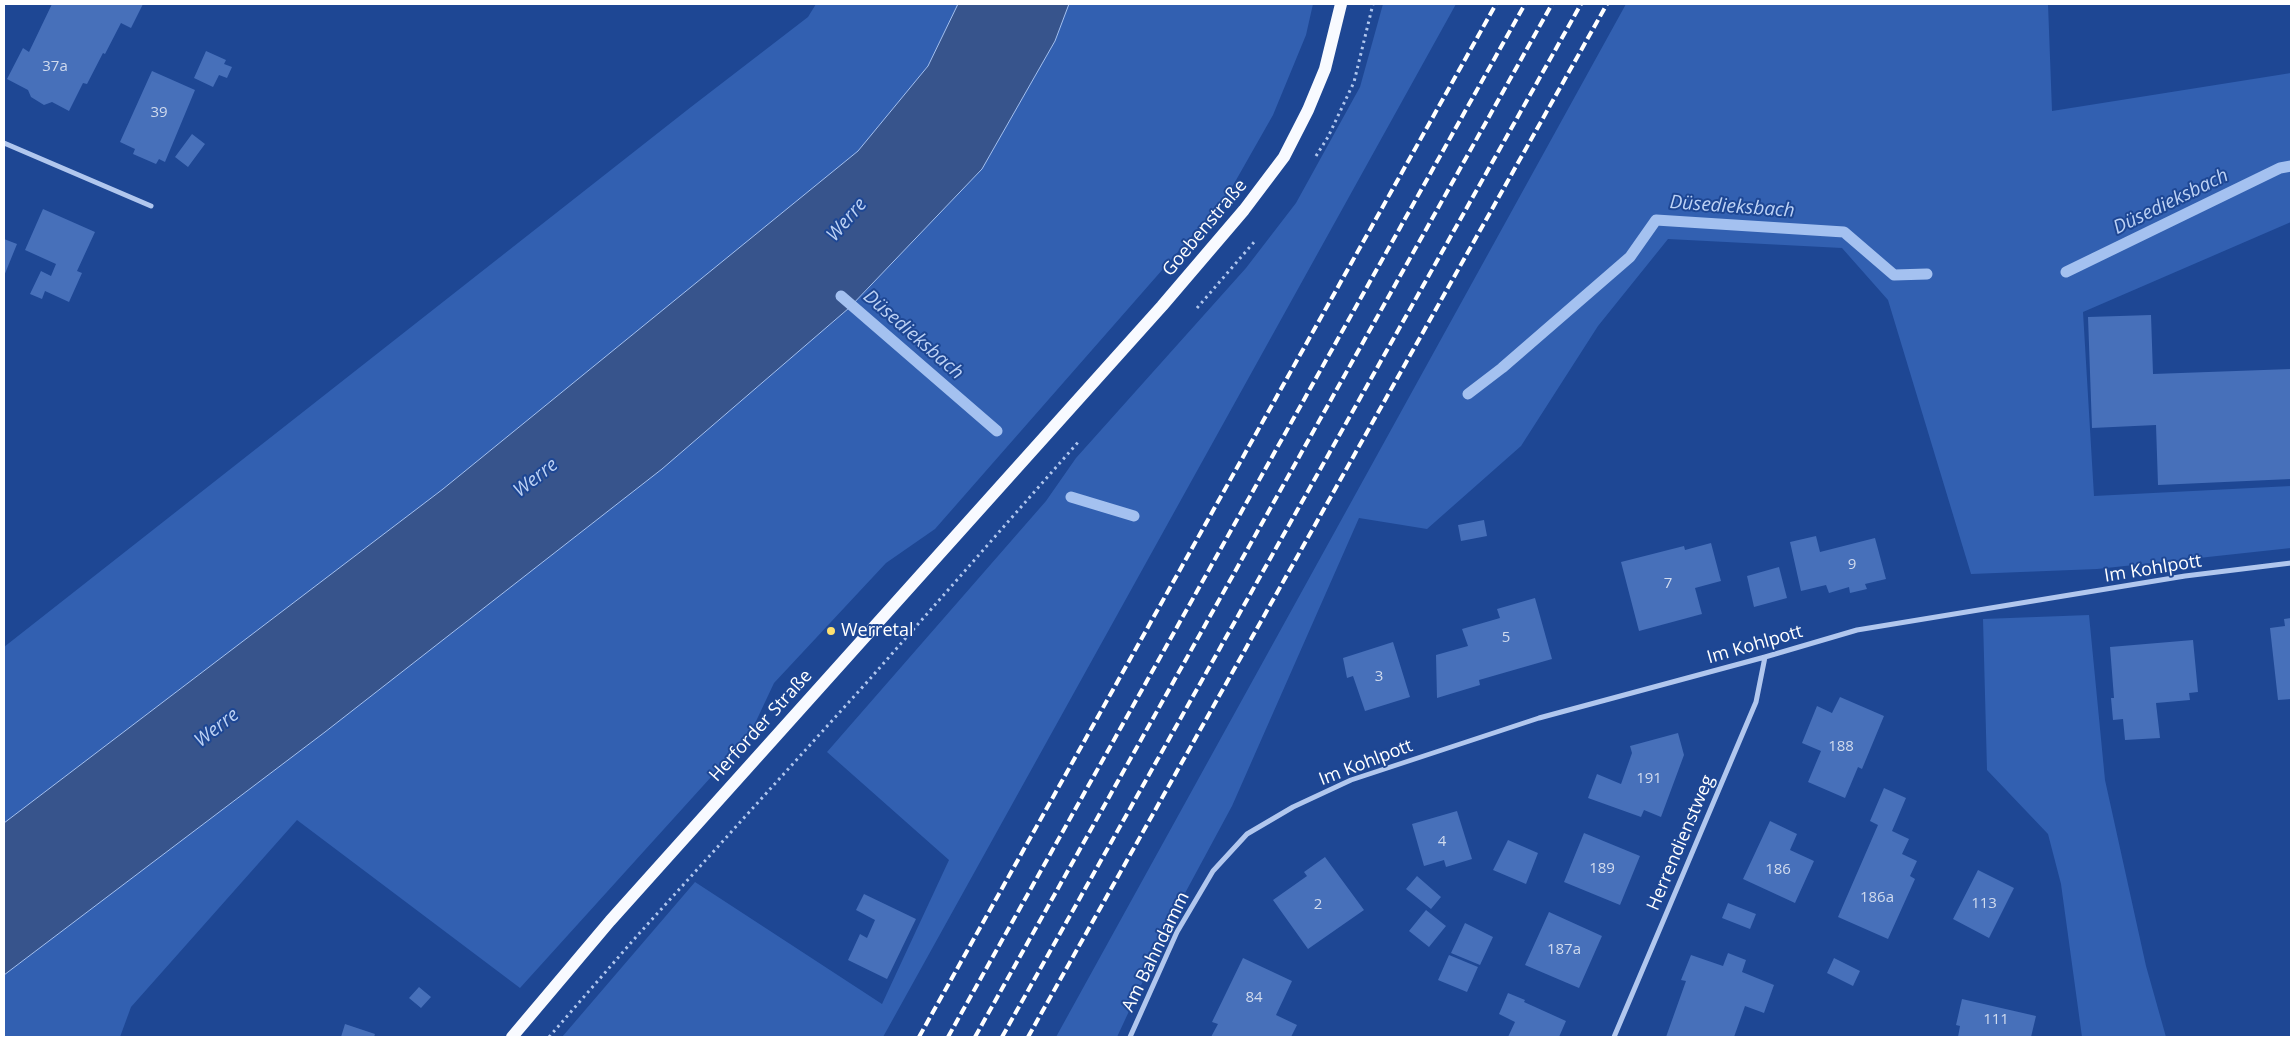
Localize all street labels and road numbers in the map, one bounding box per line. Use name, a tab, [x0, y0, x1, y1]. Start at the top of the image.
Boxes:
street label: Goebenstraße	[1158, 175, 1252, 281]
street label: Im Kohlpott	[2103, 551, 2203, 587]
street label: Im Kohlpott	[1705, 621, 1805, 669]
street label: Herforder Straße	[705, 666, 817, 786]
street label: Im Kohlpott	[1316, 735, 1416, 791]
street label: Herrendienstweg	[1643, 772, 1719, 914]
street label: Am Bahndamm	[1118, 888, 1194, 1016]

